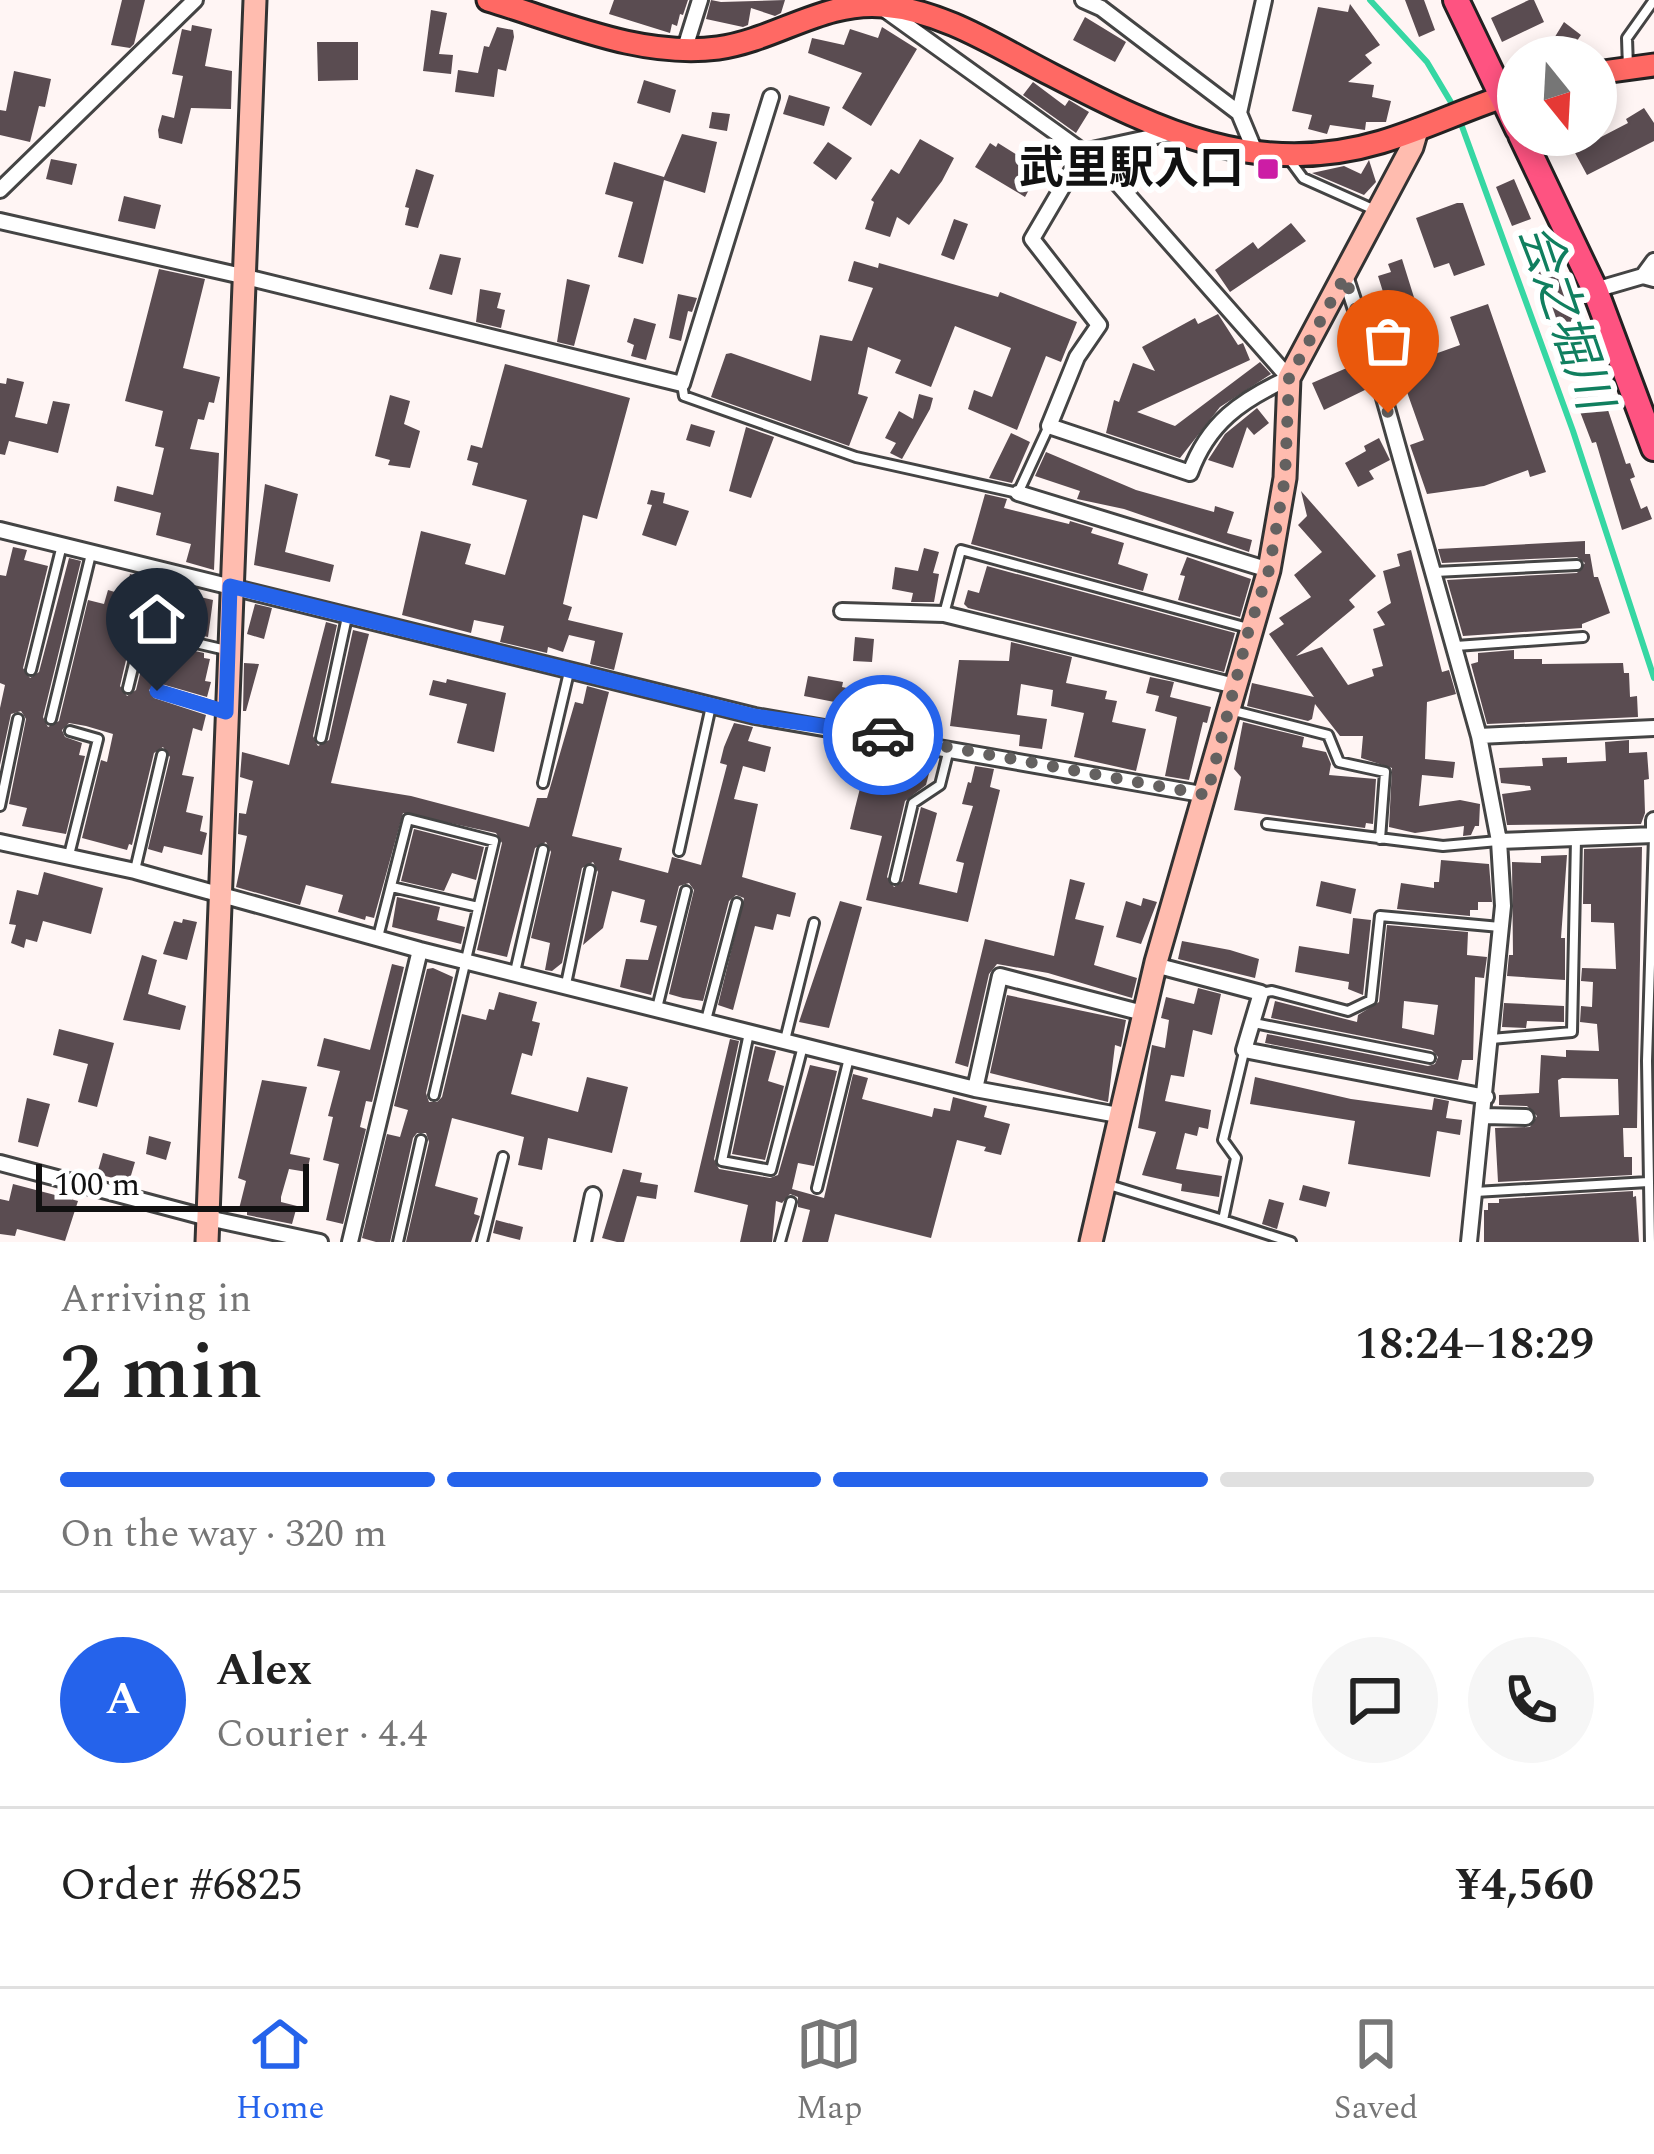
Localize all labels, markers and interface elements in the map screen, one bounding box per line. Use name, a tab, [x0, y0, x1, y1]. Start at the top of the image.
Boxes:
north arrow	[1497, 36, 1617, 156]
map controls	[1497, 36, 1617, 156]
place label: 武里駅入口	[1019, 135, 1244, 204]
marker: 武里駅入口	[1255, 156, 1281, 182]
water label: 会之堀川	[1498, 214, 1631, 424]
pin	[1337, 290, 1439, 413]
icon: bag	[1355, 308, 1421, 374]
pin	[106, 568, 208, 691]
icon: home	[124, 586, 190, 652]
courier	[823, 675, 943, 795]
icon: car	[850, 702, 916, 768]
scale bar	[36, 1158, 309, 1211]
text: 100 m	[54, 1160, 140, 1210]
text: Arriving in	[60, 1270, 252, 1329]
text: 18:24–18:29	[1355, 1310, 1594, 1379]
text: 2 min	[60, 1314, 262, 1433]
text: On the way · 320 m	[60, 1505, 387, 1564]
text: Alex	[216, 1636, 312, 1705]
button: chat	[1312, 1637, 1438, 1763]
button: phone	[1468, 1637, 1594, 1763]
text: A	[106, 1665, 140, 1734]
text: Courier · 4.4	[216, 1705, 427, 1764]
text: Order #6825	[60, 1851, 303, 1920]
text: ¥4,560	[1456, 1851, 1594, 1920]
tab: Home	[236, 2011, 325, 2133]
tab: Map	[796, 2011, 862, 2133]
tab: Saved	[1334, 2011, 1418, 2133]

